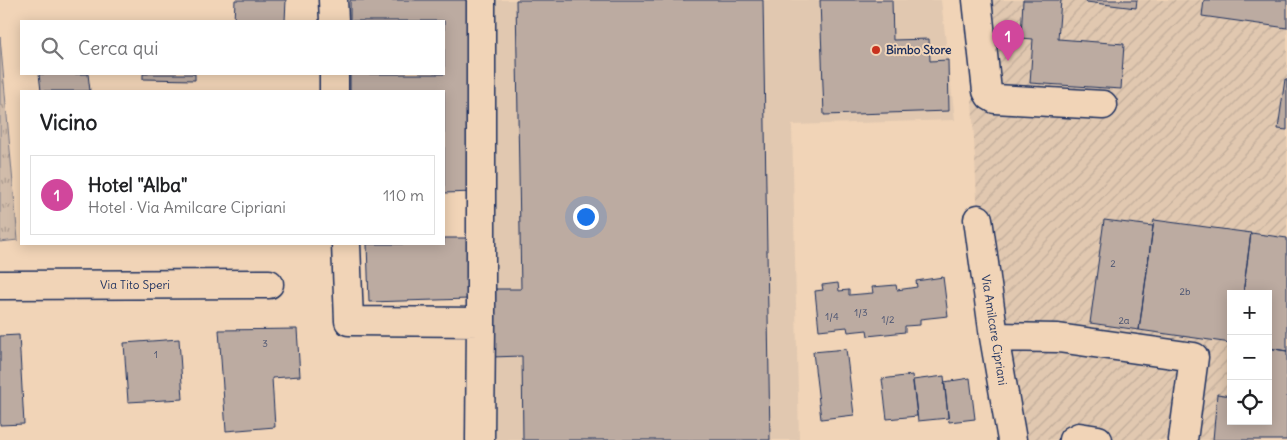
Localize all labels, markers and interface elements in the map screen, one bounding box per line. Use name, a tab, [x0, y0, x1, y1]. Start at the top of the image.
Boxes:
search box	[20, 20, 445, 75]
pin: 1	[992, 20, 1024, 61]
icon: search	[38, 34, 66, 62]
text: Cerca qui	[78, 36, 159, 60]
place label: Bimbo Store	[886, 42, 952, 57]
marker: Bimbo Store	[870, 44, 882, 56]
text: Vicino	[40, 109, 97, 136]
text: Hotel "Alba"	[88, 173, 188, 197]
text: 1	[54, 185, 60, 205]
text: 110 m	[383, 185, 424, 205]
text: Hotel · Via Amilcare Cipriani	[88, 197, 286, 217]
your location	[573, 204, 599, 230]
house number: 2	[1110, 257, 1116, 270]
street label: Via Amilcare Cipriani	[978, 274, 1011, 386]
street label: Via Tito Speri	[100, 277, 170, 292]
house number: 2b	[1180, 285, 1191, 298]
map controls	[1227, 290, 1272, 425]
button: +	[1227, 290, 1272, 335]
house number: 1/3	[854, 306, 868, 319]
house number: 1/4	[825, 310, 839, 323]
house number: 1/2	[881, 313, 895, 326]
house number: 2a	[1118, 314, 1130, 327]
button: −	[1227, 335, 1272, 380]
house number: 3	[262, 337, 268, 350]
house number: 1	[154, 348, 158, 361]
button: locate	[1227, 380, 1272, 425]

